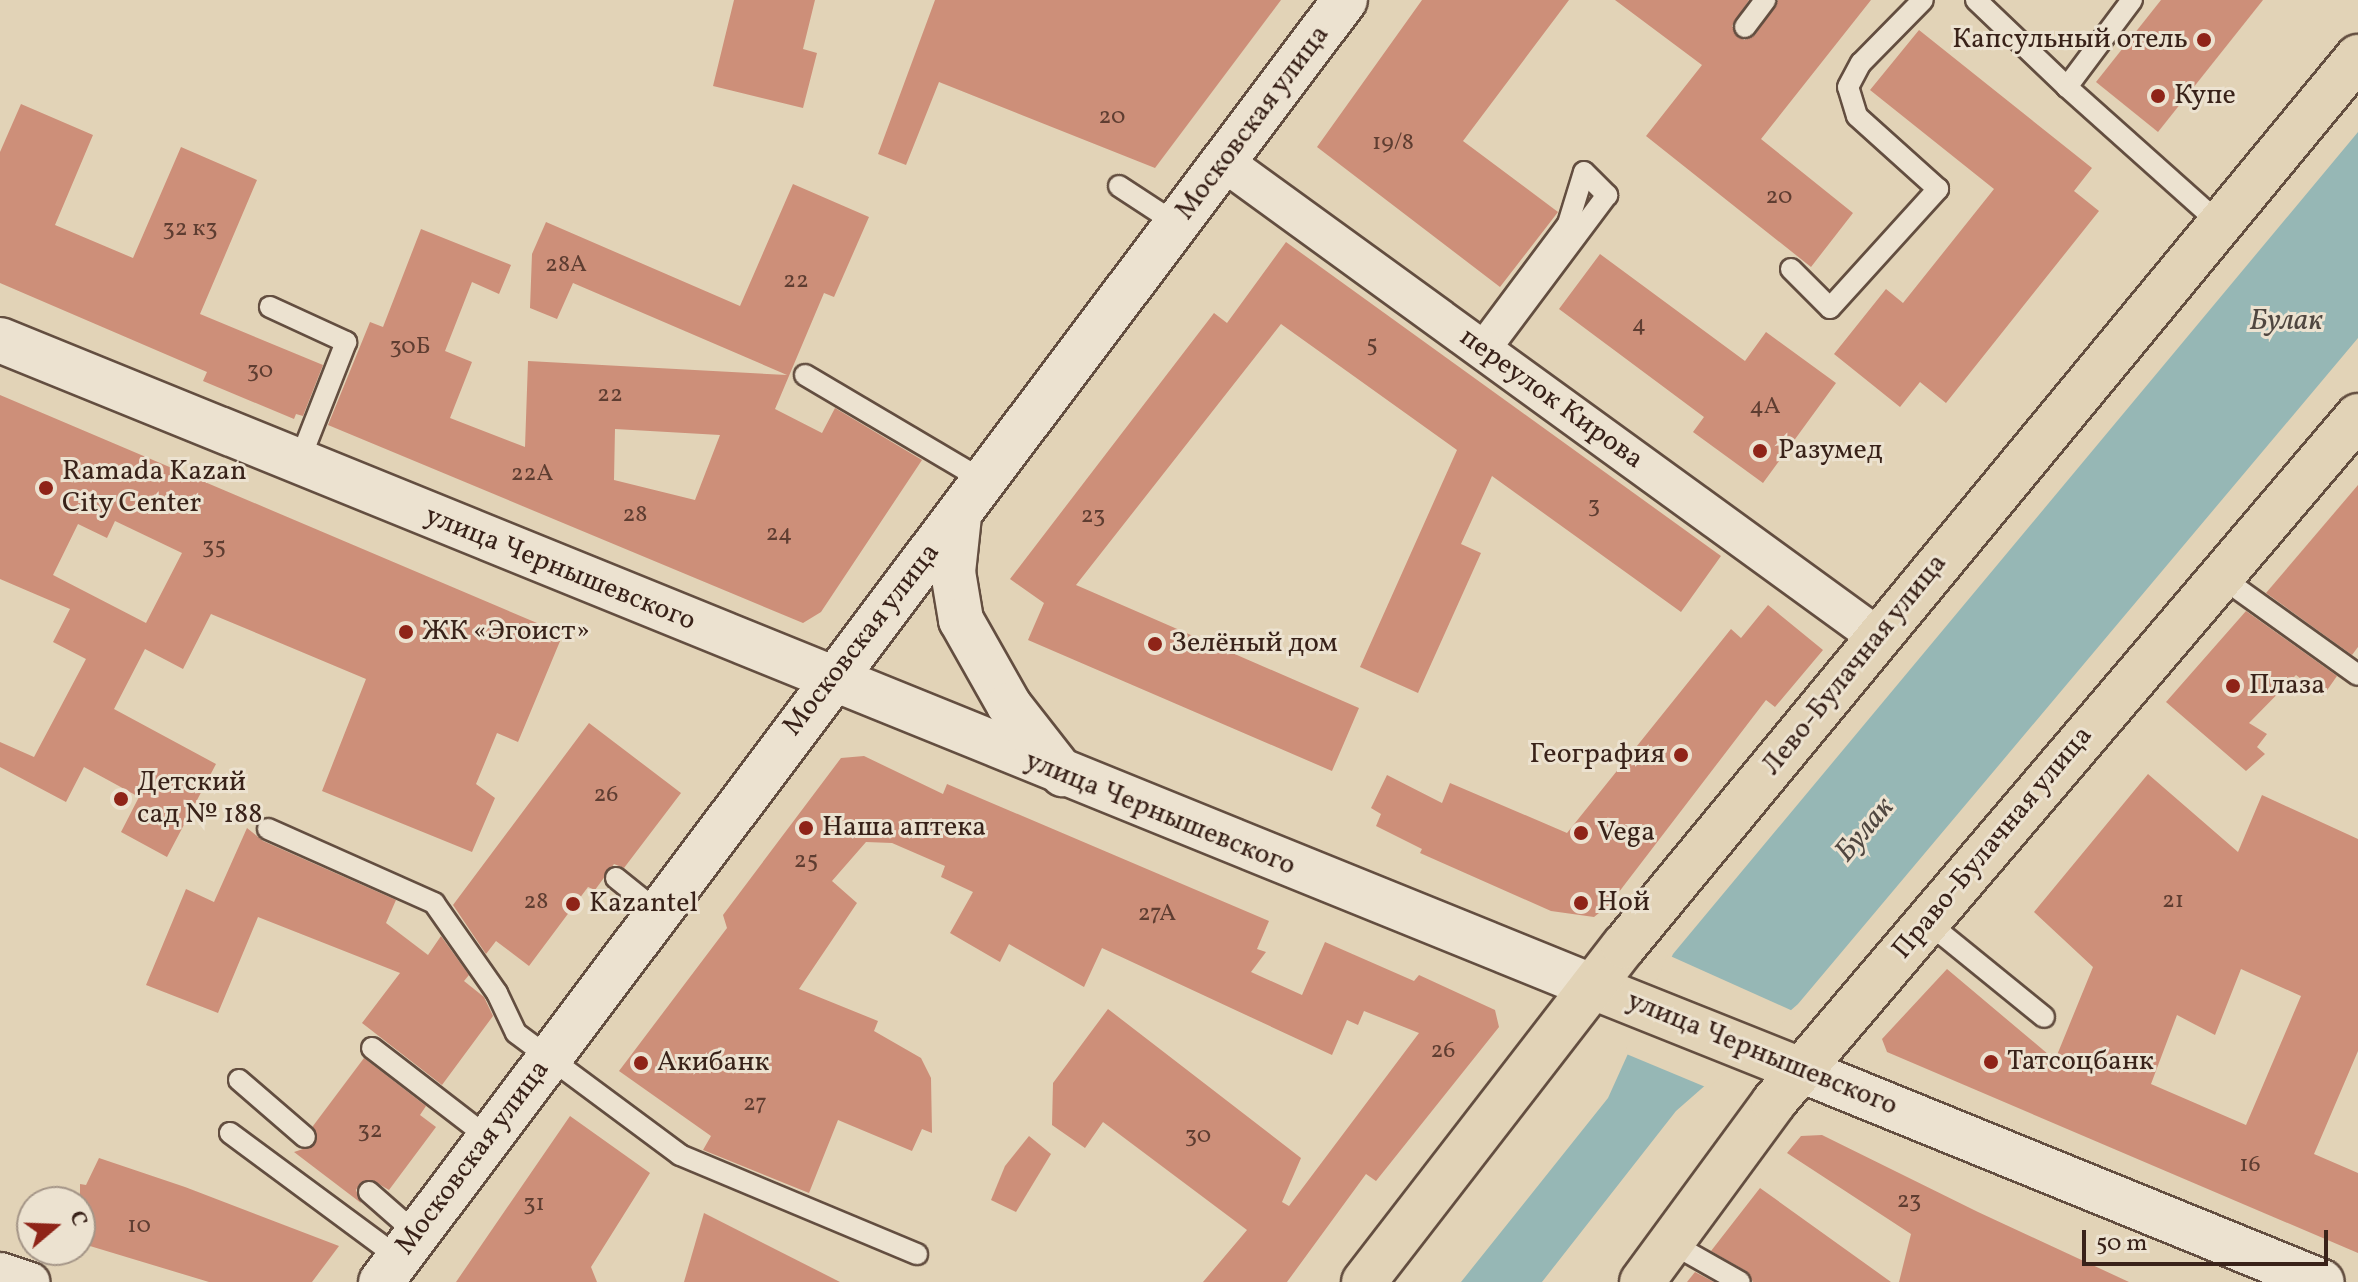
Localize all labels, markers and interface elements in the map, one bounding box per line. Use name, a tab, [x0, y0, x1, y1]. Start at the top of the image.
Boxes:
street label: Московская улица	[1169, 19, 1337, 227]
place label: Капсульный отель	[1952, 23, 2188, 57]
marker: Капсульный отель	[2195, 31, 2213, 49]
place label: Купе	[2174, 79, 2236, 113]
marker: Купе	[2149, 87, 2167, 105]
house number: 20	[1098, 104, 1126, 132]
house number: 19/8	[1372, 130, 1414, 158]
house number: 20	[1765, 184, 1793, 212]
house number: 32 к3	[162, 216, 218, 244]
house number: 28А	[545, 252, 587, 280]
house number: 22	[783, 268, 809, 296]
water label: Булак	[2250, 303, 2322, 339]
house number: 4	[1632, 312, 1646, 340]
street label: переулок Кирова	[1453, 321, 1649, 477]
house number: 5	[1366, 332, 1378, 360]
house number: 30Б	[389, 334, 431, 362]
house number: 30	[247, 358, 273, 386]
house number: 22	[597, 382, 623, 410]
house number: 4А	[1749, 394, 1781, 422]
place label: Разумед	[1778, 434, 1883, 468]
marker: Разумед	[1749, 440, 1771, 462]
place label: Ramada Kazan City Center	[62, 455, 247, 521]
house number: 22А	[511, 461, 553, 489]
marker: Ramada Kazan City Center	[37, 479, 55, 497]
house number: 3	[1588, 493, 1600, 521]
street label: улица Чернышевского	[420, 499, 700, 639]
house number: 28	[622, 502, 648, 530]
house number: 23	[1081, 503, 1105, 531]
house number: 24	[766, 521, 792, 549]
house number: 35	[202, 534, 226, 562]
street label: Московская улица	[776, 537, 948, 743]
street label: Лево-Булачная улица	[1755, 547, 1955, 783]
place label: ЖК «Эгоист»	[422, 615, 590, 649]
marker: ЖК «Эгоист»	[397, 623, 415, 641]
place label: Зелёный дом	[1171, 627, 1338, 661]
marker: Зелёный дом	[1146, 635, 1164, 653]
place label: Плаза	[2249, 669, 2325, 703]
marker: Плаза	[2224, 677, 2242, 695]
street label: Право-Булачная улица	[1885, 719, 2101, 967]
place label: География	[1530, 738, 1665, 772]
street label: улица Чернышевского	[1020, 744, 1300, 884]
marker: География	[1672, 746, 1690, 764]
place label: Детский сад № 188	[137, 766, 262, 832]
house number: 26	[593, 782, 619, 810]
marker: Детский сад № 188	[112, 790, 130, 808]
water label: Булак	[1828, 791, 1902, 869]
place label: Наша аптека	[822, 811, 986, 845]
place label: Vega	[1597, 816, 1655, 850]
marker: Наша аптека	[797, 819, 815, 837]
marker: Vega	[1572, 824, 1590, 842]
house number: 25	[794, 848, 818, 876]
place label: Ной	[1597, 886, 1650, 920]
place label: Kazantel	[589, 887, 698, 921]
house number: 21	[2162, 888, 2184, 916]
house number: 28	[523, 889, 549, 917]
marker: Ной	[1572, 894, 1590, 912]
marker: Kazantel	[564, 895, 582, 913]
house number: 27А	[1138, 901, 1176, 929]
street label: улица Чернышевского	[1622, 984, 1902, 1124]
house number: 26	[1430, 1038, 1456, 1066]
place label: Татсоцбанк	[2007, 1045, 2154, 1079]
place label: Акибанк	[657, 1046, 769, 1080]
marker: Татсоцбанк	[1982, 1053, 2000, 1071]
street label: Московская улица	[389, 1054, 557, 1262]
marker: Акибанк	[632, 1054, 650, 1072]
house number: 27	[743, 1091, 767, 1119]
house number: 32	[357, 1118, 383, 1146]
house number: 30	[1185, 1123, 1211, 1151]
house number: 16	[2239, 1152, 2261, 1180]
north arrow	[16, 1186, 96, 1266]
house number: 23	[1897, 1188, 1921, 1216]
house number: 31	[523, 1191, 545, 1219]
text: С	[60, 1207, 94, 1230]
house number: 10	[127, 1213, 151, 1241]
scale bar	[2086, 1214, 2332, 1264]
text: 50 m	[2096, 1227, 2148, 1261]

